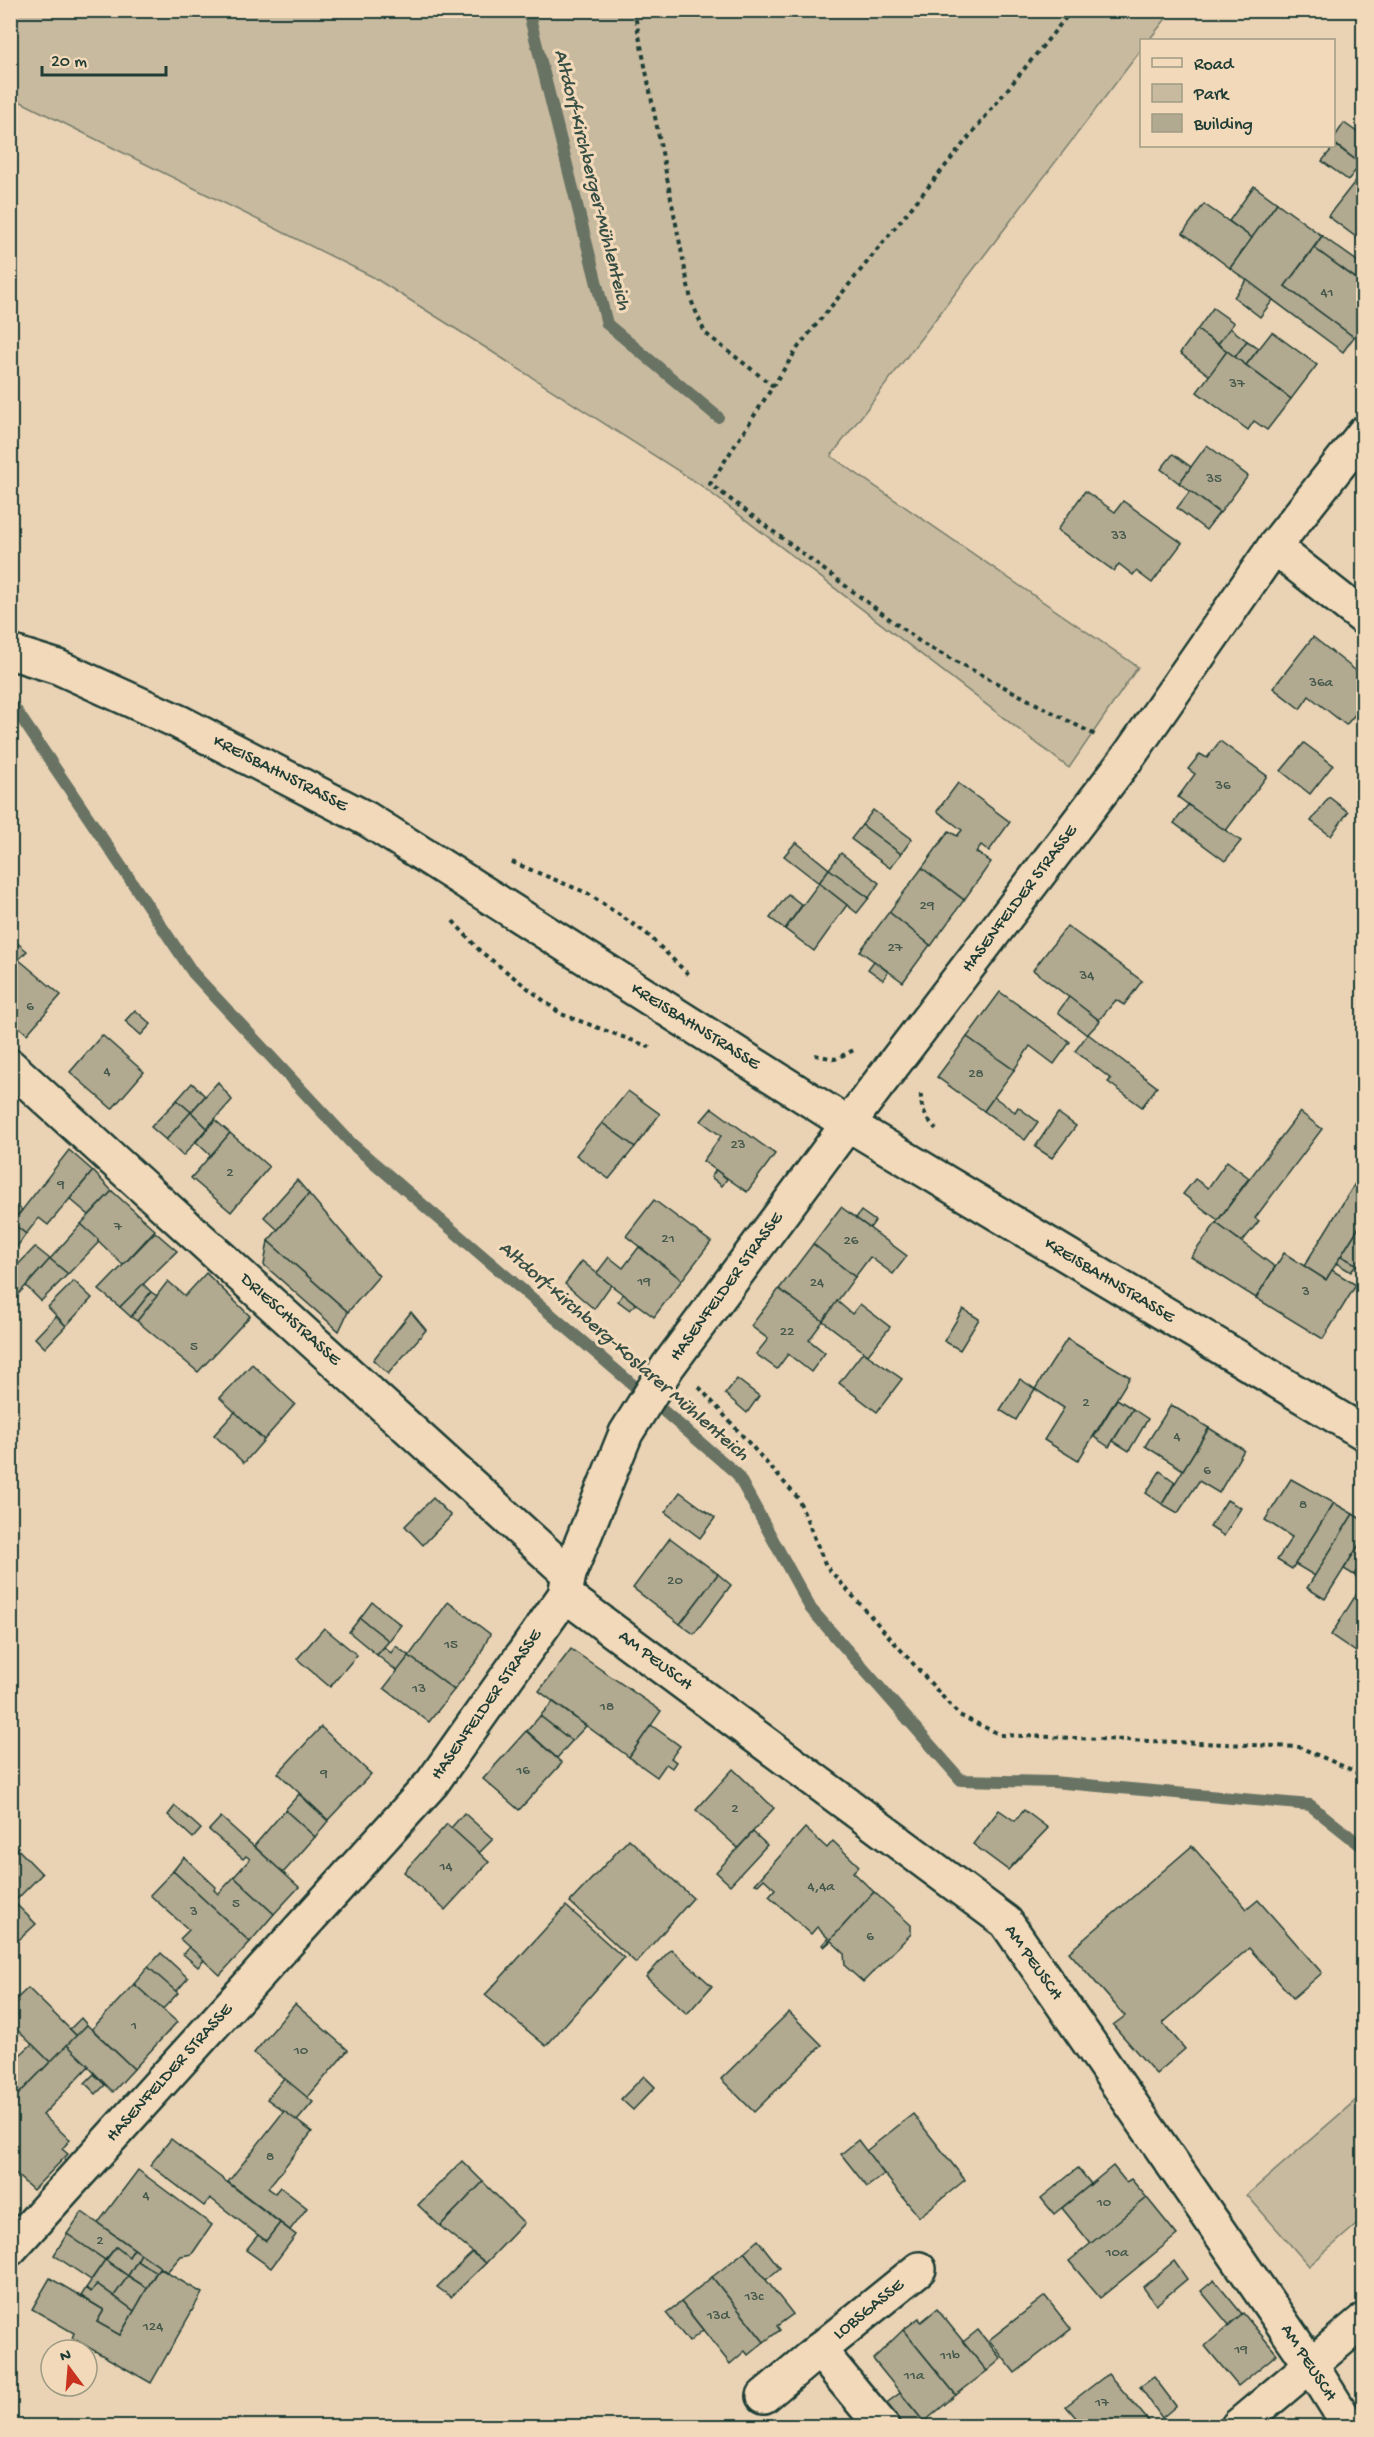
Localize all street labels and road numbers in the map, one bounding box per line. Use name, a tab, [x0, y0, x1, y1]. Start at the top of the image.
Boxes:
street label: KREISBAHNSTRASSE	[209, 731, 352, 817]
street label: HASENFELDER STRASSE	[958, 821, 1083, 977]
street label: KREISBAHNSTRASSE	[627, 979, 764, 1076]
street label: HASENFELDER STRASSE	[666, 1208, 789, 1366]
street label: KREISBAHNSTRASSE	[1040, 1234, 1179, 1329]
street label: DRIESCHSTRASSE	[235, 1269, 345, 1371]
street label: HASENFELDER STRASSE	[427, 1625, 547, 1784]
street label: AM PEUSCH	[614, 1626, 697, 1696]
street label: AM PEUSCH	[999, 1921, 1067, 2005]
street label: HASENFELDER STRASSE	[102, 1999, 238, 2147]
street label: LOBSGASSE	[829, 2275, 909, 2345]
street label: AM PEUSCH	[1275, 2321, 1341, 2406]

